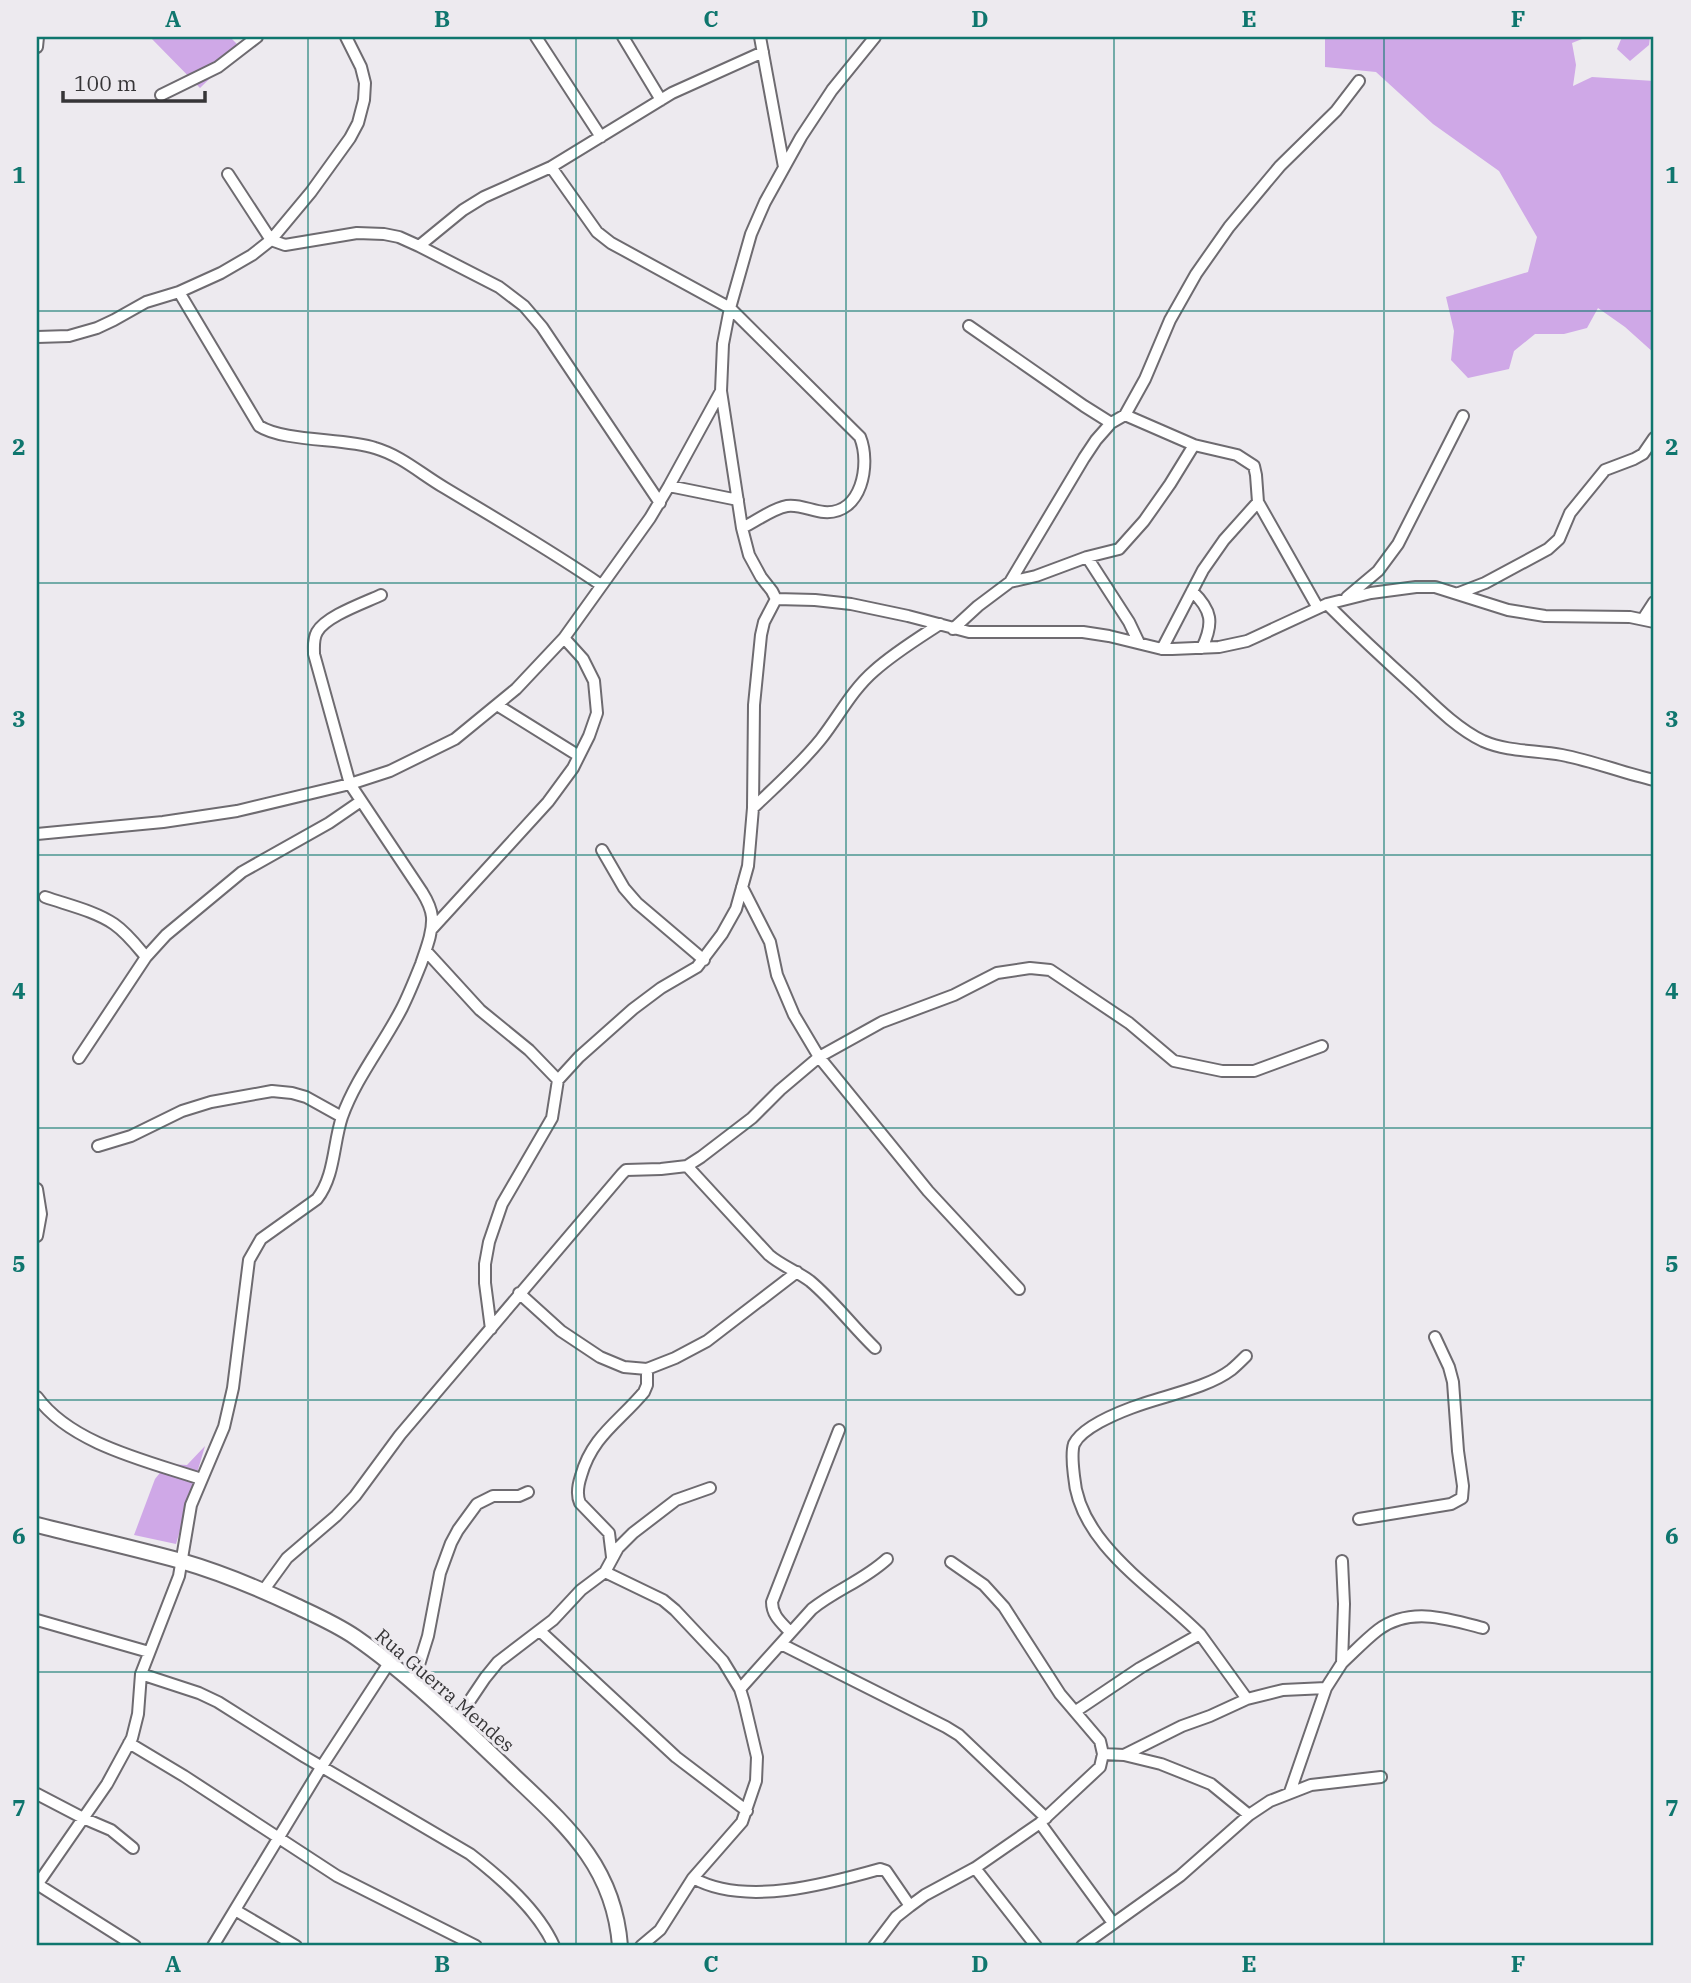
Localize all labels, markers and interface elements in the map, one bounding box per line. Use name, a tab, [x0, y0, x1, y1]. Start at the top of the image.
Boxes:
text: A	[165, 3, 181, 33]
text: B	[434, 3, 450, 33]
text: C	[703, 3, 719, 33]
text: D	[971, 3, 989, 33]
text: E	[1241, 3, 1257, 33]
text: F	[1511, 3, 1525, 33]
scale bar	[63, 60, 205, 104]
text: 100 m	[74, 69, 137, 97]
text: 1	[12, 159, 26, 189]
text: 1	[1665, 159, 1679, 189]
text: 2	[12, 431, 26, 461]
text: 2	[1665, 431, 1679, 461]
text: 3	[12, 703, 26, 733]
text: 3	[1665, 703, 1679, 733]
text: 4	[12, 975, 26, 1005]
text: 4	[1665, 975, 1679, 1005]
text: 5	[12, 1248, 26, 1278]
text: 5	[1665, 1248, 1679, 1278]
text: 6	[12, 1520, 26, 1550]
text: 6	[1665, 1520, 1679, 1550]
street label: Rua Guerra Mendes	[371, 1623, 519, 1757]
text: 7	[12, 1792, 26, 1822]
text: 7	[1665, 1792, 1679, 1822]
text: A	[165, 1948, 181, 1978]
text: B	[434, 1948, 450, 1978]
text: C	[703, 1948, 719, 1978]
text: D	[971, 1948, 989, 1978]
text: E	[1241, 1948, 1257, 1978]
text: F	[1511, 1948, 1525, 1978]

